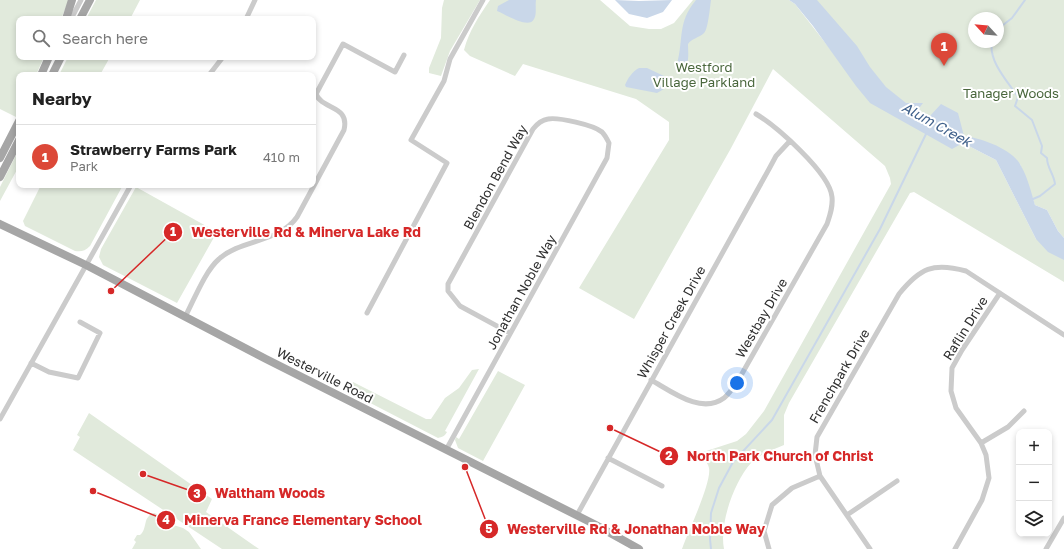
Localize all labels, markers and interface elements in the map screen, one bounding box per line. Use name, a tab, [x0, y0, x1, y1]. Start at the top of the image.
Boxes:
north arrow	[968, 12, 1004, 48]
search box	[16, 16, 316, 60]
icon: search	[30, 27, 52, 49]
text: Search here	[62, 29, 148, 47]
pin: 1	[931, 33, 957, 66]
park label: Westford Village Parkland	[653, 59, 755, 90]
park label: Tanager Woods	[963, 85, 1059, 101]
text: Nearby	[32, 88, 92, 109]
water label: Alum Creek	[899, 98, 977, 151]
street label: Blendon Bend Way	[460, 121, 531, 232]
text: Strawberry Farms Park	[70, 140, 237, 158]
text: 1	[42, 149, 48, 165]
text: 410 m	[263, 149, 300, 165]
text: Park	[70, 158, 98, 174]
callout: Westerville Rd & Minerva Lake Rd	[163, 219, 428, 245]
text: Westerville Rd & Minerva Lake Rd	[191, 223, 421, 240]
text: 1	[170, 224, 176, 239]
street label: Jonathan Noble Way	[483, 231, 560, 352]
street label: Whisper Creek Drive	[633, 263, 709, 381]
street label: Westbay Drive	[732, 275, 790, 361]
street label: Raflin Drive	[939, 293, 991, 363]
street label: Frenchpark Drive	[805, 326, 873, 426]
street label: Westerville Road	[274, 344, 376, 406]
your location	[727, 373, 747, 393]
map controls	[1016, 429, 1052, 537]
button: +	[1016, 429, 1052, 465]
callout: North Park Church of Christ	[659, 443, 882, 469]
text: North Park Church of Christ	[687, 447, 874, 464]
text: 2	[665, 448, 673, 463]
button: −	[1016, 465, 1052, 501]
callout: Waltham Woods	[187, 480, 333, 506]
text: Waltham Woods	[215, 484, 325, 501]
text: 3	[193, 486, 201, 501]
button: layers	[1016, 501, 1052, 537]
callout: Minerva France Elementary School	[156, 507, 429, 533]
text: Minerva France Elementary School	[184, 511, 422, 528]
text: 4	[162, 512, 170, 527]
callout: Westerville Rd & Jonathan Noble Way	[479, 516, 773, 542]
text: Westerville Rd & Jonathan Noble Way	[507, 520, 766, 537]
text: 5	[485, 521, 493, 536]

